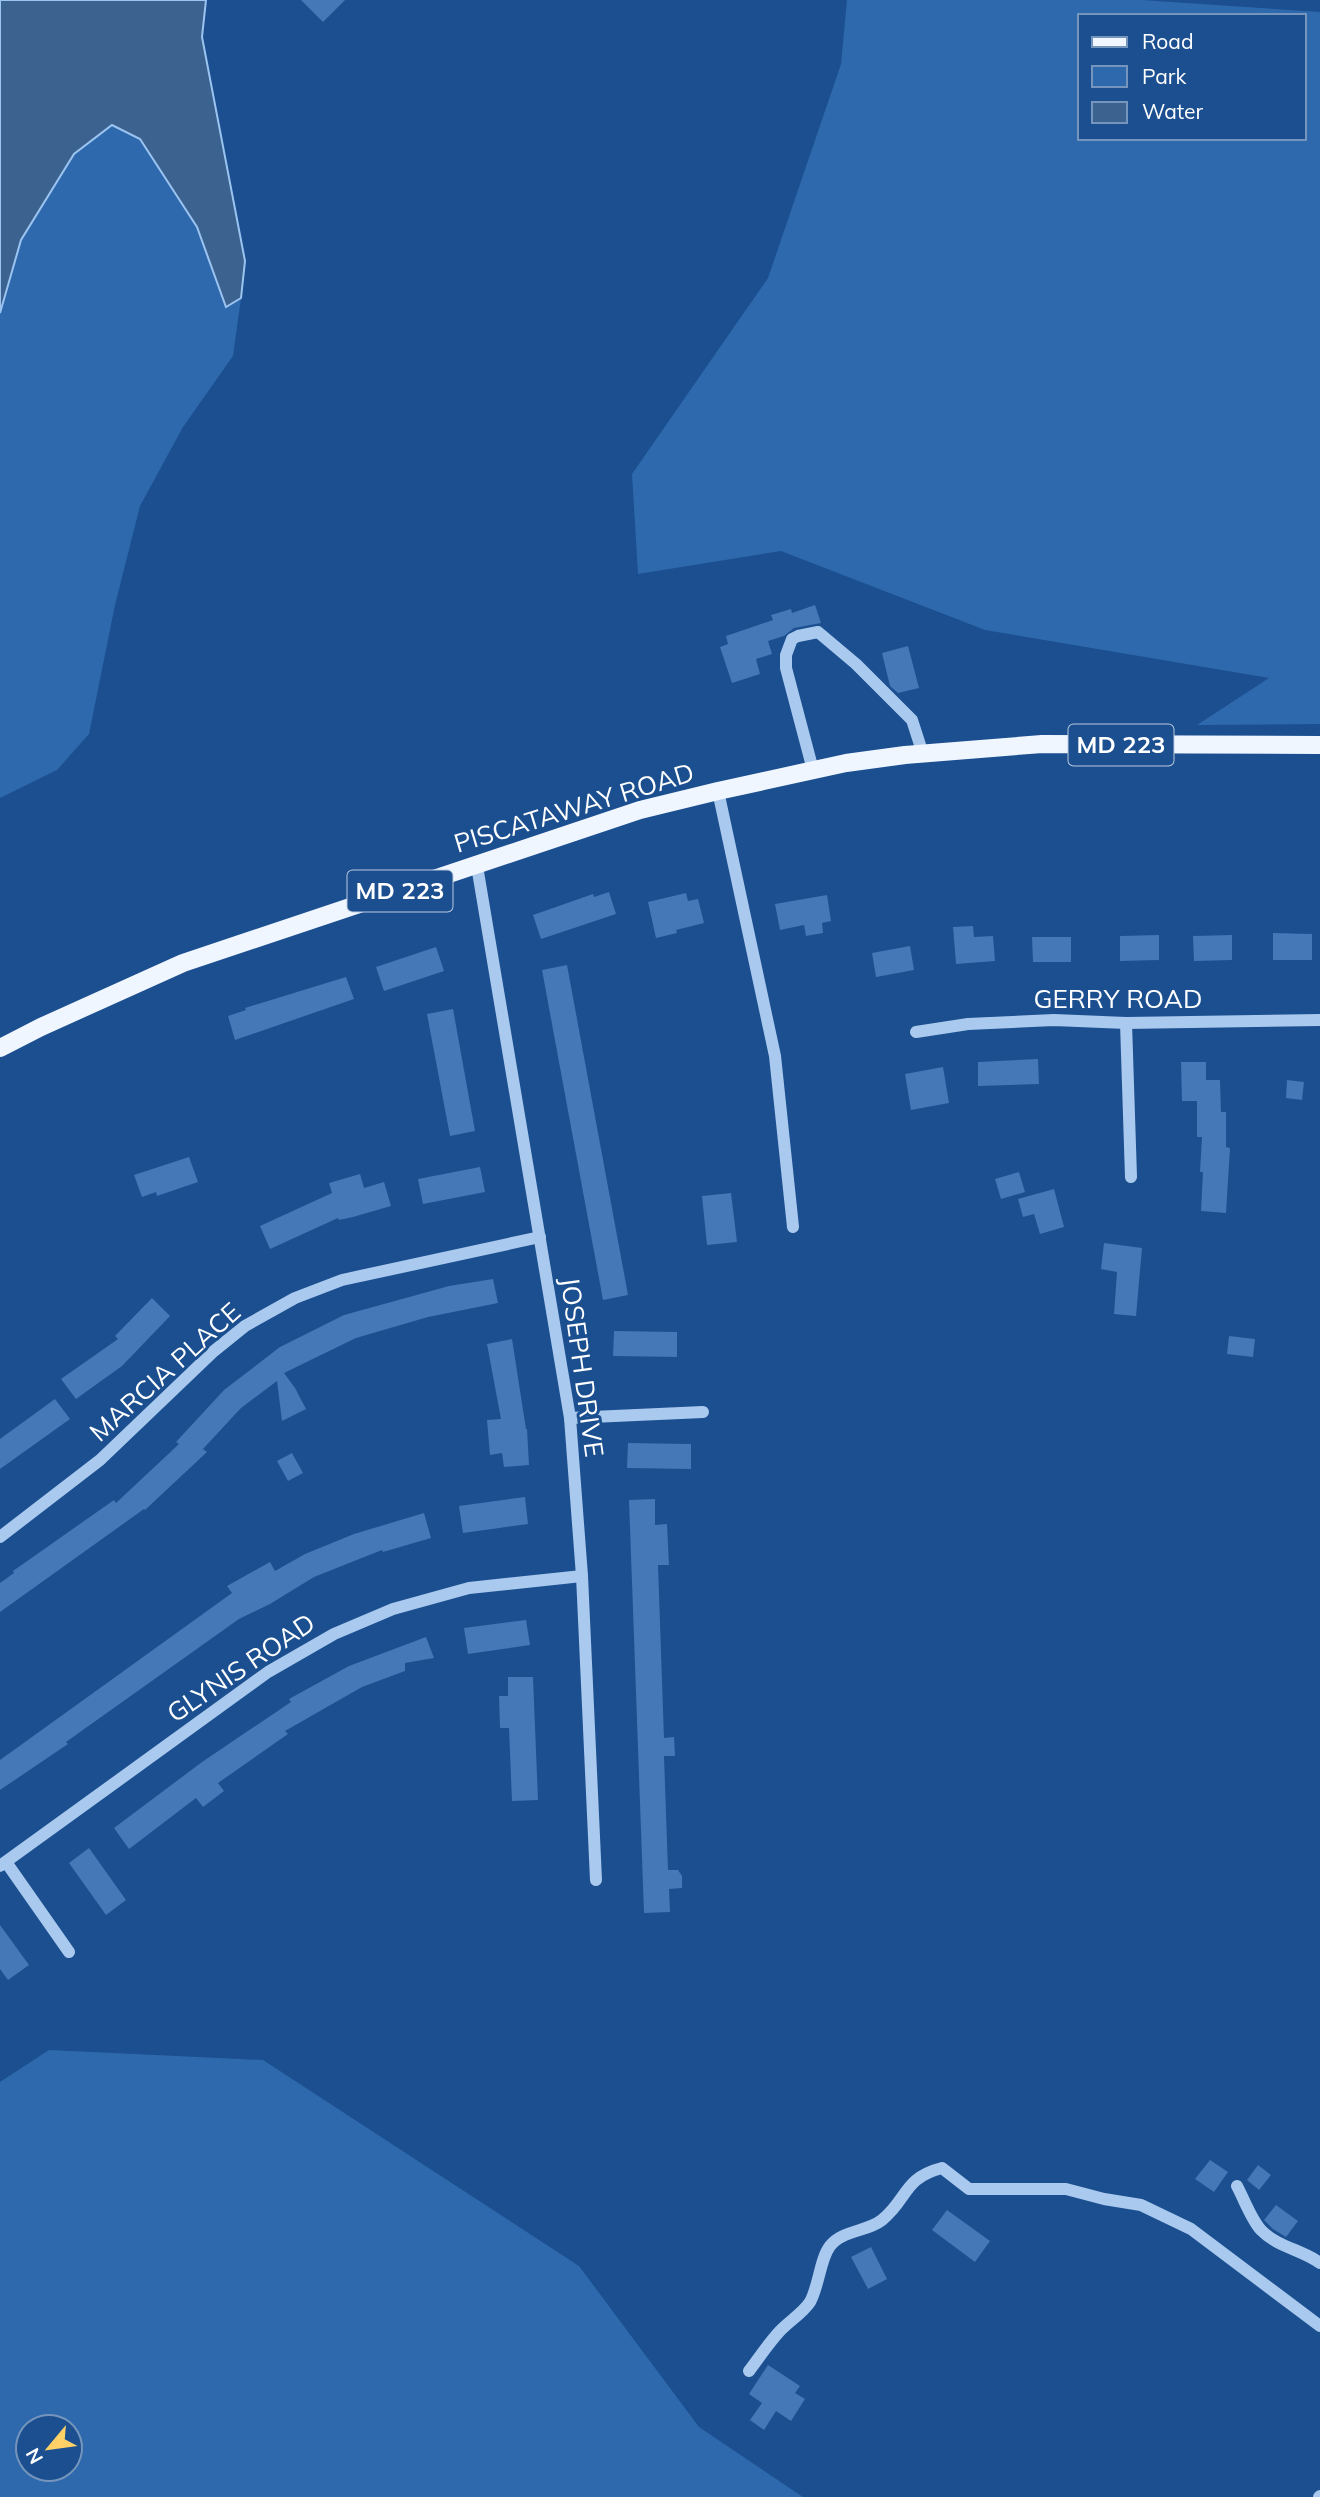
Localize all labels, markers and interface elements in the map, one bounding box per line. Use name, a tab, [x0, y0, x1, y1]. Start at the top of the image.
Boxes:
legend	[1078, 14, 1306, 140]
text: Road	[1142, 28, 1193, 54]
text: Park	[1142, 63, 1186, 89]
text: Water	[1142, 98, 1203, 124]
road number: MD 223	[1068, 724, 1174, 766]
street label: PISCATAWAY ROAD	[450, 755, 698, 860]
road number: MD 223	[348, 870, 452, 912]
street label: GERRY ROAD	[1034, 982, 1202, 1015]
street label: JOSEPH DRIVE	[554, 1275, 611, 1459]
street label: MARCIA PLACE	[82, 1295, 247, 1448]
street label: GLYNIS ROAD	[160, 1606, 321, 1729]
north arrow	[14, 2413, 84, 2483]
text: N	[20, 2444, 48, 2468]

